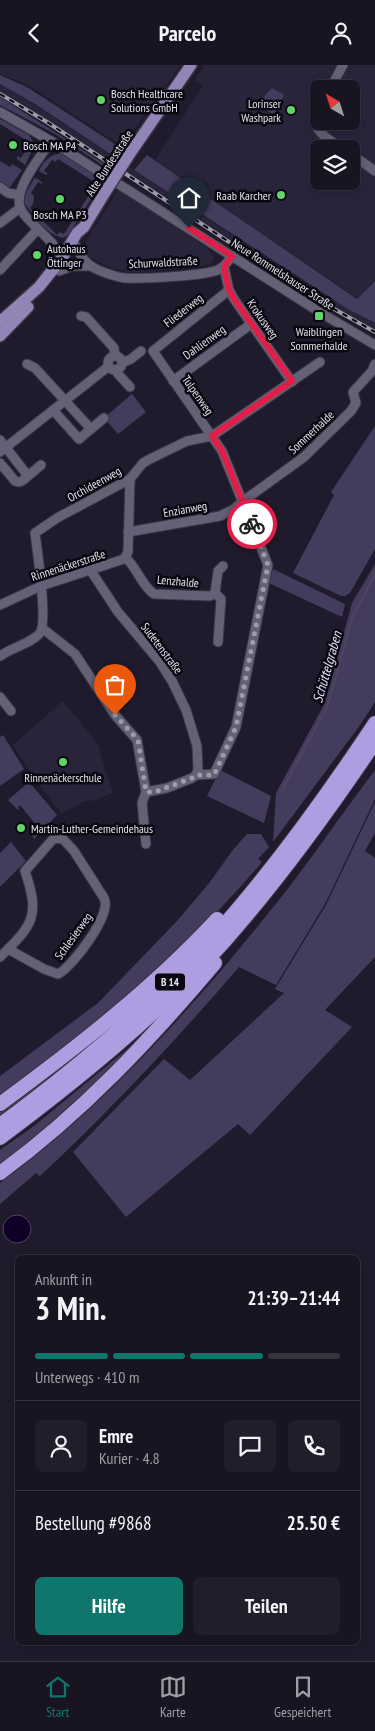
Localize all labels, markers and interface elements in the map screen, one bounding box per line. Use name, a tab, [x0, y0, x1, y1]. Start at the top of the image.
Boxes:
icon: back	[20, 19, 48, 47]
text: Parcelo	[159, 19, 216, 47]
icon: person	[327, 19, 355, 47]
north arrow	[310, 80, 360, 130]
map controls	[310, 80, 360, 190]
place label: Bosch Healthcare Solutions GmbH	[111, 86, 183, 115]
marker: Bosch Healthcare Solutions GmbH	[95, 94, 107, 106]
place label: Lorinser Washpark	[241, 96, 282, 125]
marker: Lorinser Washpark	[285, 104, 297, 116]
street label: Alte Bundesstraße	[82, 127, 136, 199]
place label: Bosch MA P4	[23, 138, 77, 153]
marker: Bosch MA P4	[7, 139, 19, 151]
button: layers	[310, 140, 360, 190]
pin	[168, 177, 210, 228]
icon: home	[175, 184, 203, 212]
place label: Raab Karcher	[216, 188, 272, 203]
marker: Raab Karcher	[275, 189, 287, 201]
marker: Bosch MA P3	[54, 193, 66, 205]
place label: Bosch MA P3	[33, 207, 87, 222]
street label: Neue Rommelshauser Straße	[229, 235, 337, 313]
place label: Autohaus Öttinger	[47, 241, 86, 270]
marker: Autohaus Öttinger	[31, 249, 43, 261]
street label: Schurwaldstraße	[128, 253, 198, 271]
street label: Fliederweg	[160, 290, 206, 330]
street label: Krokusweg	[244, 296, 282, 342]
marker: Waiblingen Sommerhalde	[313, 310, 325, 322]
street label: Dahlienweg	[180, 322, 228, 362]
place label: Waiblingen Sommerhalde	[290, 324, 348, 353]
street label: Tulpenweg	[179, 372, 217, 418]
street label: Sommerhalde	[285, 407, 337, 457]
street label: Orchideenweg	[64, 463, 124, 505]
street label: Enzianweg	[162, 498, 208, 520]
courier	[227, 499, 277, 549]
icon: bike	[238, 510, 266, 538]
street label: Rinnenäckerstraße	[29, 546, 107, 584]
street label: Lenzhalde	[156, 572, 200, 590]
street label: Sudetenstraße	[138, 619, 186, 677]
water label: Schüttelgraben	[308, 628, 346, 705]
pin	[94, 664, 136, 715]
icon: bag	[101, 671, 129, 699]
marker: Rinnenäckerschule	[57, 756, 69, 768]
place label: Rinnenäckerschule	[24, 770, 102, 785]
place label: Martin-Luther-Gemeindehaus	[31, 821, 153, 836]
marker: Martin-Luther-Gemeindehaus	[15, 822, 27, 834]
street label: Schlesierweg	[51, 910, 95, 962]
road number: B 14	[155, 974, 185, 991]
text: Ankunft in	[35, 1269, 92, 1289]
text: 21:39–21:44	[247, 1286, 340, 1310]
text: 3 Min.	[35, 1287, 106, 1329]
text: Unterwegs · 410 m	[35, 1367, 139, 1387]
button: person	[35, 1420, 87, 1472]
button: chat	[224, 1420, 276, 1472]
button: phone	[288, 1420, 340, 1472]
text: Emre	[99, 1424, 133, 1448]
text: Kurier · 4.8	[99, 1448, 160, 1468]
text: Bestellung #9868	[35, 1511, 152, 1535]
text: 25.50 €	[287, 1511, 340, 1535]
button: Hilfe	[35, 1577, 183, 1635]
button: Teilen	[193, 1577, 340, 1635]
tab: Start	[44, 1673, 72, 1721]
tab: Karte	[159, 1673, 187, 1721]
tab: Gespeichert	[274, 1673, 331, 1721]

